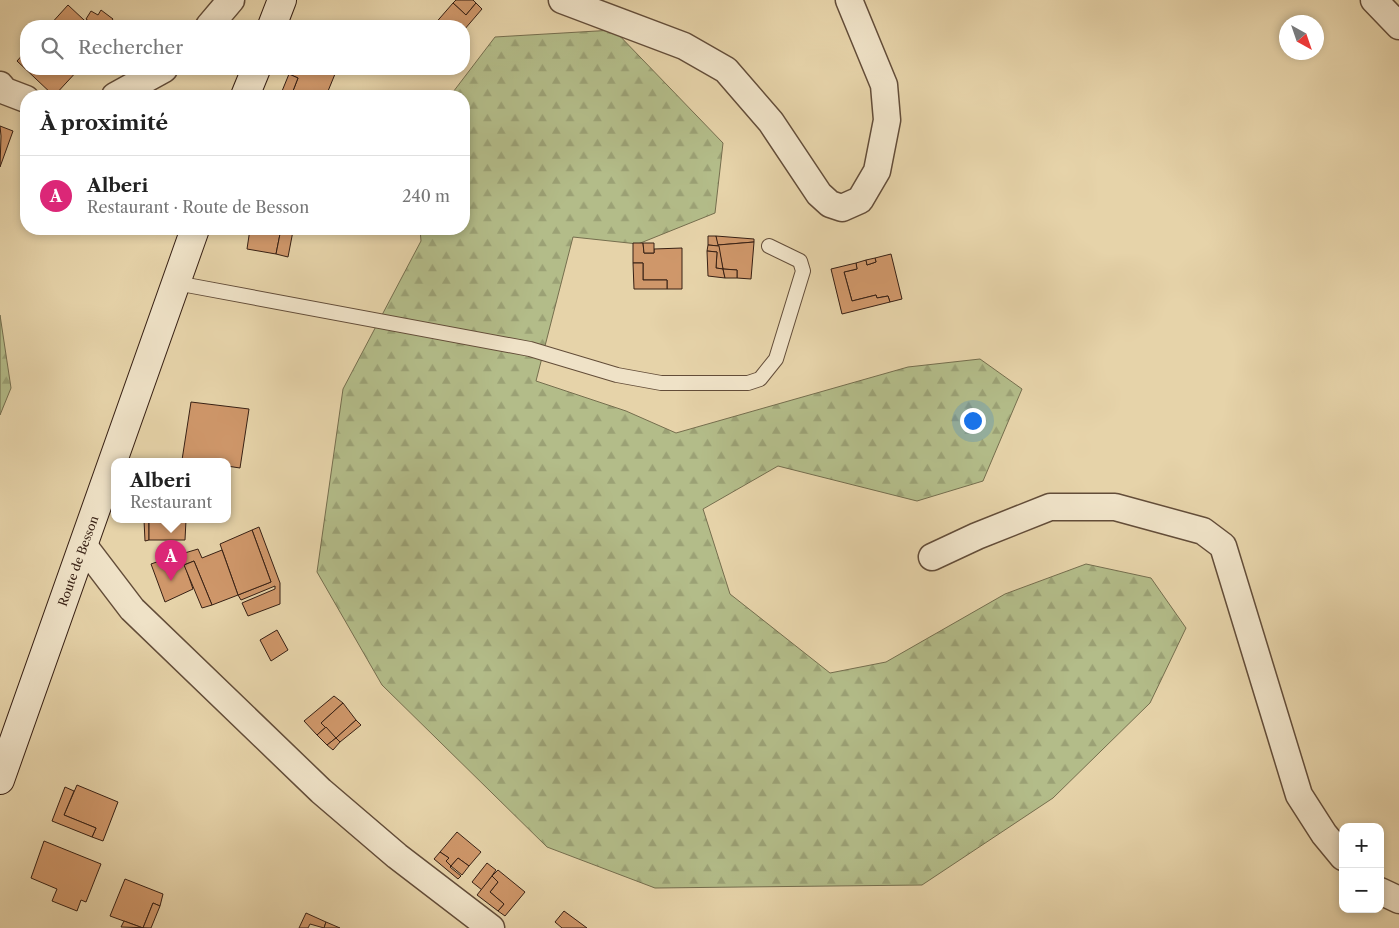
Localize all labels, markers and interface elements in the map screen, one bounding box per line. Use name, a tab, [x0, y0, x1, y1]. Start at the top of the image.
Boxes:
north arrow	[1279, 15, 1324, 60]
search box	[20, 20, 470, 75]
icon: search	[38, 34, 66, 62]
text: Rechercher	[78, 36, 183, 59]
text: À proximité	[40, 110, 168, 135]
text: Alberi	[87, 174, 148, 197]
text: A	[50, 186, 62, 206]
text: 240 m	[402, 186, 450, 206]
text: Restaurant · Route de Besson	[87, 197, 309, 217]
your location	[960, 408, 986, 434]
popup	[111, 458, 231, 523]
text: Alberi	[130, 469, 191, 492]
text: Restaurant	[130, 492, 212, 512]
street label: Route de Besson	[55, 513, 101, 608]
pin: A	[155, 540, 187, 581]
map controls	[1339, 823, 1384, 913]
button: +	[1339, 823, 1384, 868]
button: −	[1339, 868, 1384, 913]

